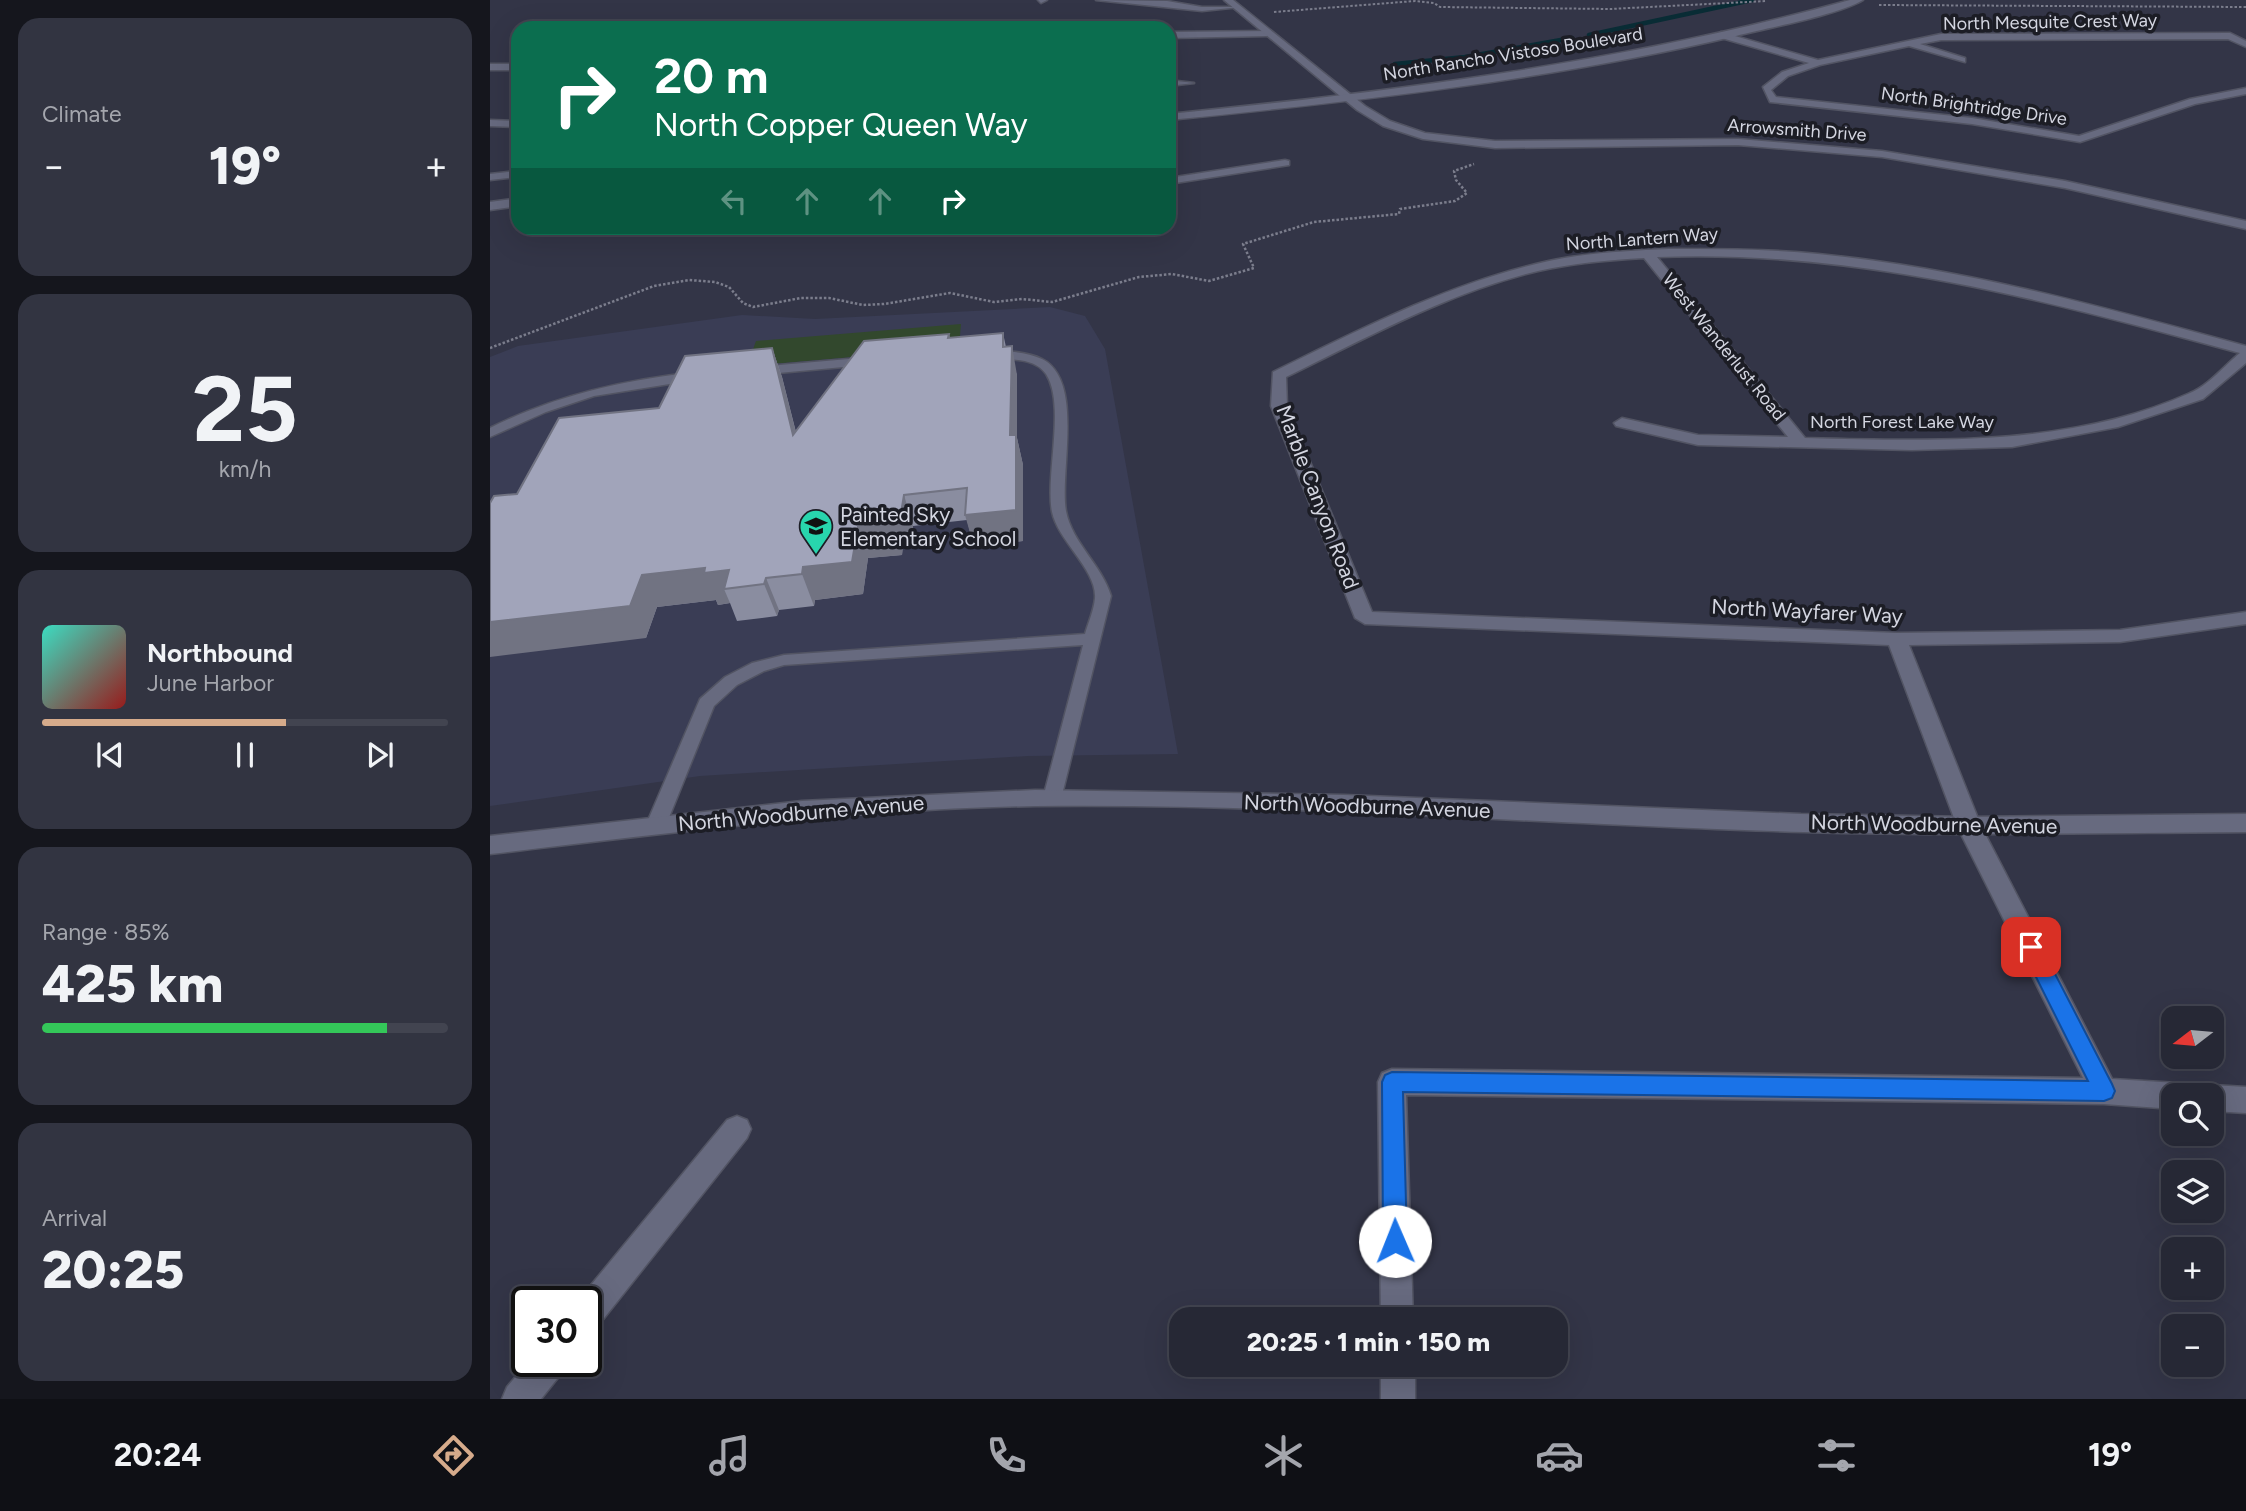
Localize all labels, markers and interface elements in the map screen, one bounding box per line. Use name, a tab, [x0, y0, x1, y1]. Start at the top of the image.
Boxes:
street label: North Mesquite Crest Way	[1943, 9, 2158, 35]
street label: North Rancho Vistoso Boulevard	[1382, 23, 1644, 85]
text: 20 m	[654, 46, 769, 105]
icon: right	[539, 49, 630, 140]
street label: North Brightridge Drive	[1880, 82, 2069, 130]
text: Climate	[42, 100, 121, 128]
text: North Copper Queen Way	[654, 106, 1028, 144]
street label: Arrowsmith Drive	[1727, 114, 1867, 146]
text: 19°	[209, 135, 281, 197]
text: −	[42, 143, 66, 189]
text: +	[424, 143, 448, 189]
icon: left	[715, 182, 753, 220]
icon: ahead	[788, 182, 826, 220]
icon: ahead	[861, 182, 899, 220]
icon: right	[934, 182, 972, 220]
street label: North Lantern Way	[1565, 223, 1719, 255]
street label: West Wanderlust Road	[1658, 269, 1790, 425]
text: 25	[192, 355, 298, 464]
street label: Marble Canyon Road	[1271, 402, 1365, 592]
street label: North Forest Lake Way	[1810, 411, 1994, 433]
text: km/h	[219, 455, 271, 483]
place label: Painted Sky Elementary School	[840, 502, 1016, 551]
school or university icon: Painted Sky Elementary School	[797, 507, 835, 556]
street label: North Wayfarer Way	[1711, 594, 1903, 628]
text: Northbound	[147, 637, 293, 669]
text: June Harbor	[147, 669, 274, 697]
icon: previous	[91, 736, 129, 774]
icon: pause	[226, 736, 264, 774]
icon: next	[361, 736, 399, 774]
street label: North Woodburne Avenue	[1243, 789, 1491, 823]
street label: North Woodburne Avenue	[677, 790, 925, 836]
street label: North Woodburne Avenue	[1810, 809, 2058, 839]
pin	[2001, 917, 2061, 977]
text: Range · 85%	[42, 918, 170, 946]
icon: arrive	[2012, 928, 2050, 966]
text: 425 km	[42, 953, 223, 1015]
north arrow	[2161, 1006, 2224, 1069]
map controls	[2161, 1006, 2224, 1377]
button: search	[2161, 1083, 2224, 1146]
button: layers	[2161, 1160, 2224, 1223]
text: Arrival	[42, 1204, 107, 1232]
position arrow	[1358, 1204, 1432, 1278]
button: +	[2161, 1237, 2224, 1300]
text: 20:25	[42, 1239, 184, 1301]
speed limit sign: 30	[511, 1286, 602, 1377]
button: −	[2161, 1314, 2224, 1377]
text: 20:25 · 1 min · 150 m	[1247, 1326, 1490, 1358]
icon: directions	[429, 1431, 478, 1480]
icon: music	[705, 1431, 754, 1480]
icon: phone	[982, 1431, 1031, 1480]
icon: climate	[1259, 1431, 1308, 1480]
icon: car	[1535, 1431, 1584, 1480]
icon: filters	[1812, 1431, 1861, 1480]
text: 20:24	[114, 1436, 201, 1474]
text: 19°	[2088, 1436, 2132, 1474]

